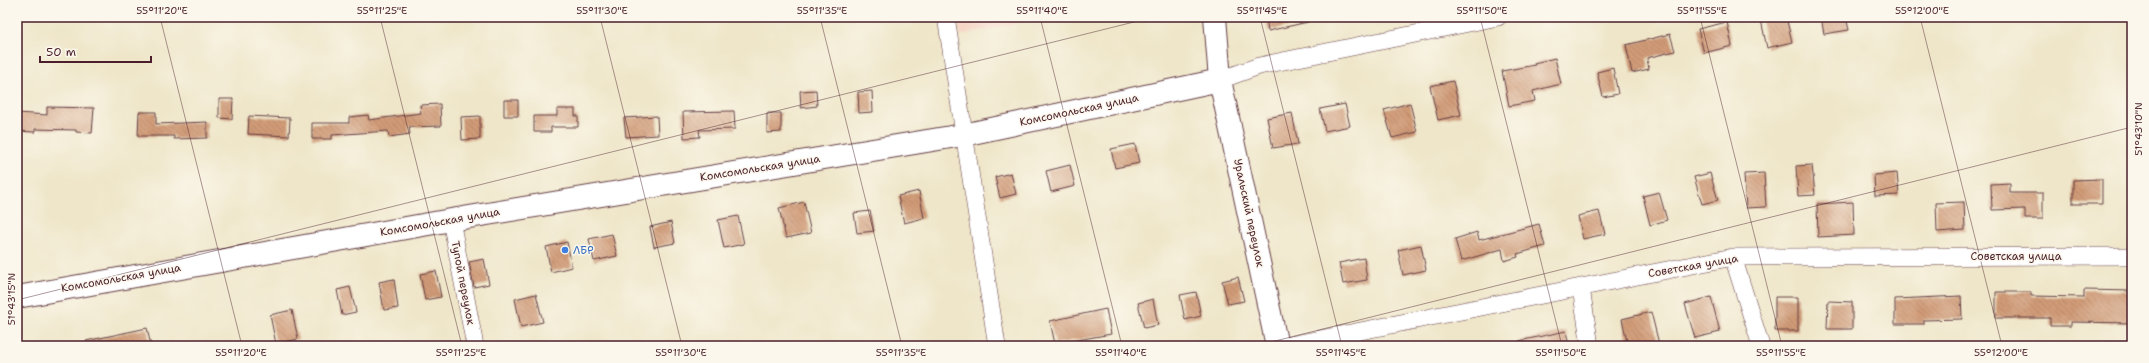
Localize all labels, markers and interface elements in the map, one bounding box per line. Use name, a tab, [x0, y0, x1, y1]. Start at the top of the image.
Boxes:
text: 55°11'20"E	[136, 4, 188, 17]
text: 55°11'25"E	[357, 4, 407, 17]
text: 55°11'30"E	[576, 4, 628, 17]
text: 55°11'35"E	[797, 4, 847, 17]
text: 55°11'40"E	[1016, 4, 1068, 17]
text: 55°11'45"E	[1237, 4, 1287, 17]
text: 55°11'50"E	[1456, 4, 1508, 17]
text: 55°11'55"E	[1677, 4, 1727, 17]
text: 55°12'00"E	[1895, 4, 1949, 17]
scale bar	[40, 38, 151, 64]
text: 50 m	[46, 44, 76, 60]
street label: Комсомольская улица	[1018, 90, 1140, 130]
text: 51°43'10"N	[2132, 102, 2145, 156]
street label: Комсомольская улица	[699, 151, 821, 185]
street label: Уральский переулок	[1230, 158, 1268, 269]
street label: Комсомольская улица	[379, 204, 501, 240]
street label: Тупой переулок	[447, 240, 479, 326]
place label: ЛБР	[573, 243, 594, 258]
marker: ЛБР	[560, 245, 570, 255]
street label: Советская улица	[1971, 249, 2062, 264]
street label: Советская улица	[1647, 251, 1739, 281]
street label: Комсомольская улица	[60, 260, 182, 296]
text: 51°43'15"N	[5, 273, 18, 325]
text: 55°11'20"E	[215, 346, 267, 359]
text: 55°11'25"E	[436, 346, 486, 359]
text: 55°11'30"E	[655, 346, 707, 359]
text: 55°11'35"E	[876, 346, 926, 359]
text: 55°11'40"E	[1095, 346, 1147, 359]
text: 55°11'45"E	[1316, 346, 1366, 359]
text: 55°11'50"E	[1535, 346, 1587, 359]
text: 55°11'55"E	[1756, 346, 1806, 359]
text: 55°12'00"E	[1974, 346, 2028, 359]

